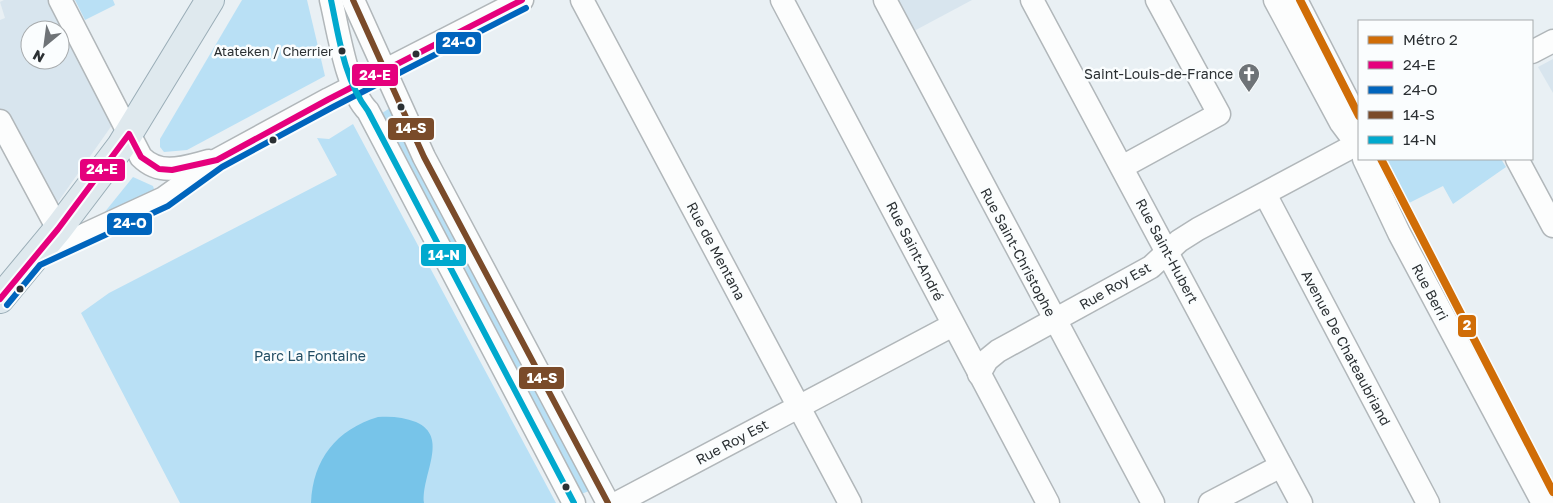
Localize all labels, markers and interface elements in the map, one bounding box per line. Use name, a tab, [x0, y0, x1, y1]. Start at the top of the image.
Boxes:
north arrow	[20, 20, 70, 70]
legend	[1358, 20, 1533, 160]
text: Métro 2	[1403, 30, 1458, 48]
line badge: 24-O	[435, 31, 482, 55]
text: 24-O	[442, 33, 476, 50]
place label: Atateken / Cherrier	[214, 43, 333, 59]
marker: Atateken / Cherrier	[337, 46, 347, 56]
text: N	[30, 47, 47, 67]
unlabelled marker	[411, 49, 421, 59]
text: 24-E	[1403, 55, 1436, 73]
church icon: Saint-Louis-de-France	[1237, 62, 1261, 93]
line badge: 24-E	[351, 63, 399, 87]
place label: Saint-Louis-de-France	[1084, 65, 1233, 82]
text: 24-E	[359, 66, 391, 83]
text: 24-O	[1403, 80, 1438, 98]
unlabelled marker	[396, 102, 406, 112]
text: 14-S	[1403, 105, 1435, 123]
line badge: 14-S	[387, 117, 435, 141]
text: 14-S	[396, 119, 426, 136]
text: 14-N	[1403, 130, 1437, 148]
unlabelled marker	[268, 135, 278, 145]
line badge: 24-E	[79, 158, 126, 182]
text: 24-E	[86, 160, 118, 177]
street label: Rue Saint-Christophe	[977, 185, 1060, 319]
street label: Rue Saint-Hubert	[1133, 195, 1202, 306]
street label: Rue Saint-André	[883, 198, 948, 303]
street label: Rue de Mentana	[684, 199, 749, 303]
line badge: 24-O	[106, 212, 153, 236]
text: 24-O	[113, 214, 147, 231]
line badge: 14-N	[420, 243, 467, 267]
text: 14-N	[428, 246, 460, 263]
street label: Rue Roy Est	[1076, 258, 1154, 313]
street label: Rue Berri	[1408, 261, 1452, 323]
street label: Avenue De Chateaubriand	[1298, 267, 1395, 428]
unlabelled marker	[15, 284, 25, 294]
line badge: 2	[1457, 314, 1477, 338]
text: 2	[1463, 316, 1472, 333]
park label: Parc La Fontaine	[254, 347, 366, 364]
line badge: 14-S	[518, 366, 565, 390]
text: 14-S	[527, 369, 557, 386]
street label: Rue Roy Est	[693, 415, 771, 468]
unlabelled marker	[561, 482, 571, 492]

